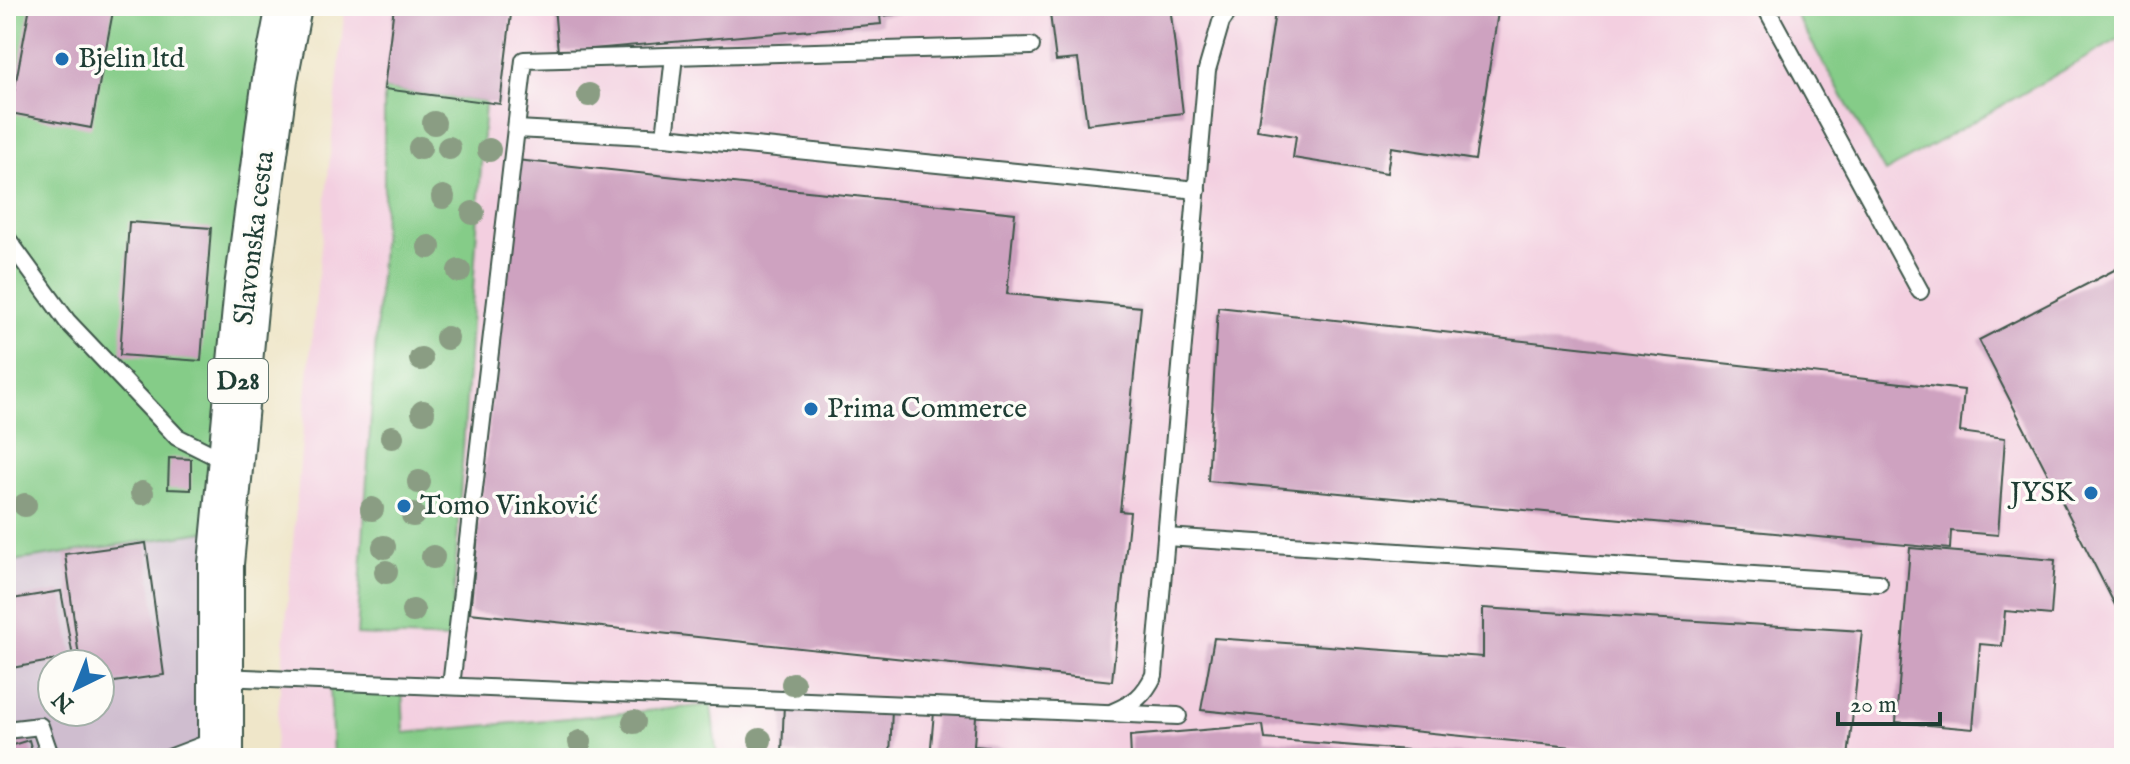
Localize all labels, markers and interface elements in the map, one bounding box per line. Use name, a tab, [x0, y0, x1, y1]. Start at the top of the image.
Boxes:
place label: Bjelin ltd	[78, 42, 184, 77]
marker: Bjelin ltd	[53, 50, 71, 68]
street label: Slavonska cesta	[227, 148, 283, 327]
road number: D28	[208, 359, 268, 403]
place label: Prima Commerce	[827, 392, 1027, 427]
marker: Prima Commerce	[802, 400, 820, 418]
place label: JYSK	[2007, 476, 2076, 511]
marker: JYSK	[2082, 484, 2100, 502]
place label: Tomo Vinković	[420, 489, 598, 524]
marker: Tomo Vinković	[395, 497, 413, 515]
north arrow	[36, 648, 116, 728]
scale bar	[1838, 676, 1940, 726]
text: N	[47, 684, 81, 719]
text: 20 m	[1850, 690, 1897, 721]

